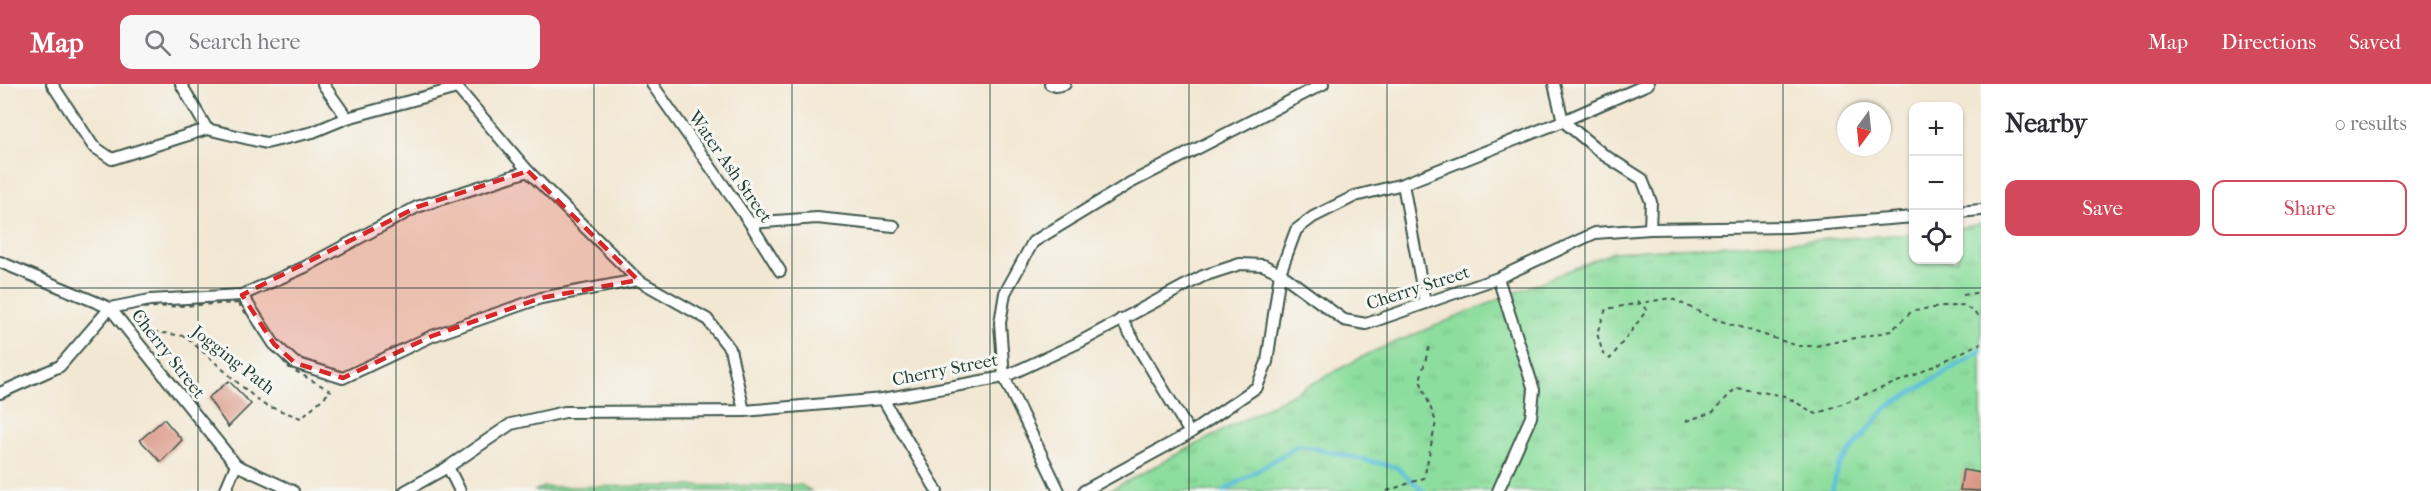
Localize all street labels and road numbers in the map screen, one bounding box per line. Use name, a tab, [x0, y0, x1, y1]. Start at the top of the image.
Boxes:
street label: Water Ash Street	[683, 106, 777, 227]
street label: Cherry Street	[1364, 261, 1473, 315]
street label: Cherry Street	[127, 305, 210, 403]
street label: Jogging Path	[186, 320, 279, 399]
street label: Cherry Street	[890, 349, 1000, 391]

